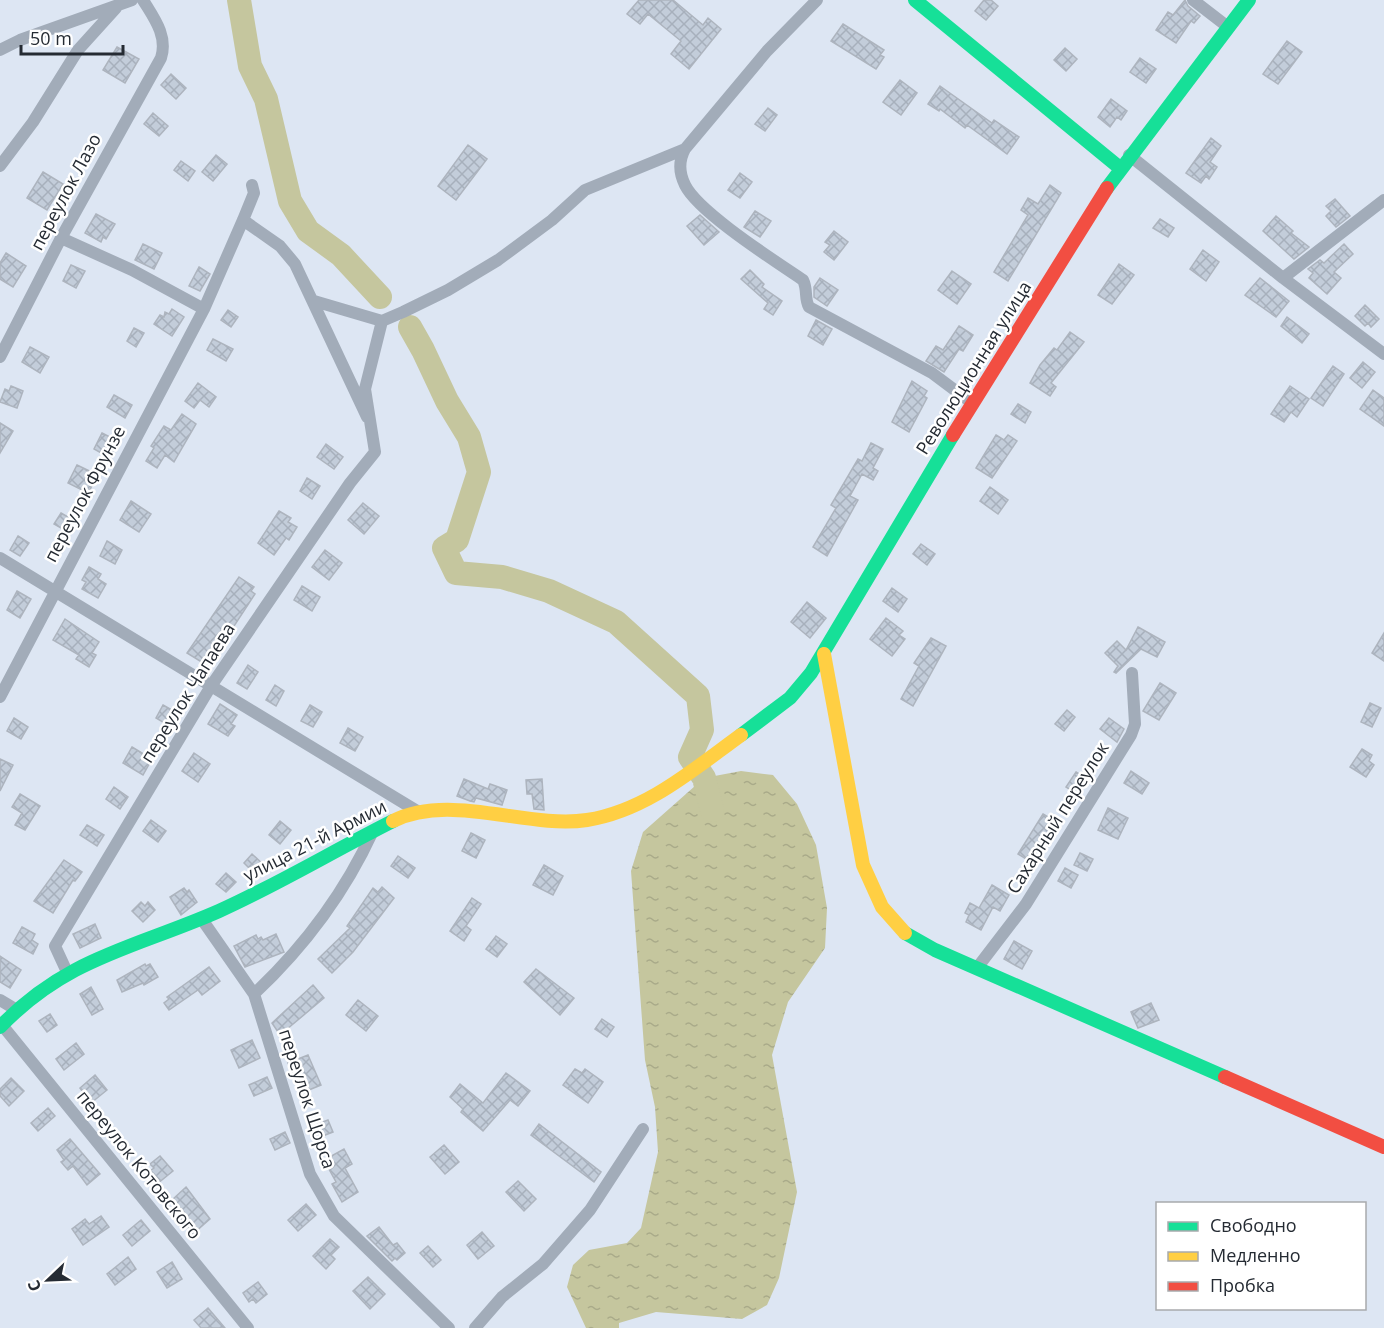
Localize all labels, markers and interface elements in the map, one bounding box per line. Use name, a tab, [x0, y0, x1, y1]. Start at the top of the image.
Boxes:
scale bar	[21, 18, 123, 56]
text: 50 m	[30, 26, 72, 50]
street label: переулок Лазо	[24, 129, 106, 254]
street label: Революционная улица	[910, 276, 1036, 459]
street label: переулок Фрунзе	[38, 421, 130, 566]
street label: переулок Чапаева	[134, 618, 240, 767]
street label: Сахарный переулок	[1001, 736, 1114, 898]
street label: улица 21-й Армии	[239, 794, 390, 887]
street label: переулок Щорса	[274, 1026, 342, 1172]
street label: переулок Котовского	[72, 1085, 207, 1244]
legend	[1156, 1202, 1366, 1310]
text: Свободно	[1210, 1213, 1297, 1237]
text: Медленно	[1210, 1243, 1301, 1267]
north arrow	[18, 1250, 78, 1310]
text: Пробка	[1210, 1273, 1275, 1297]
text: С	[22, 1277, 46, 1295]

